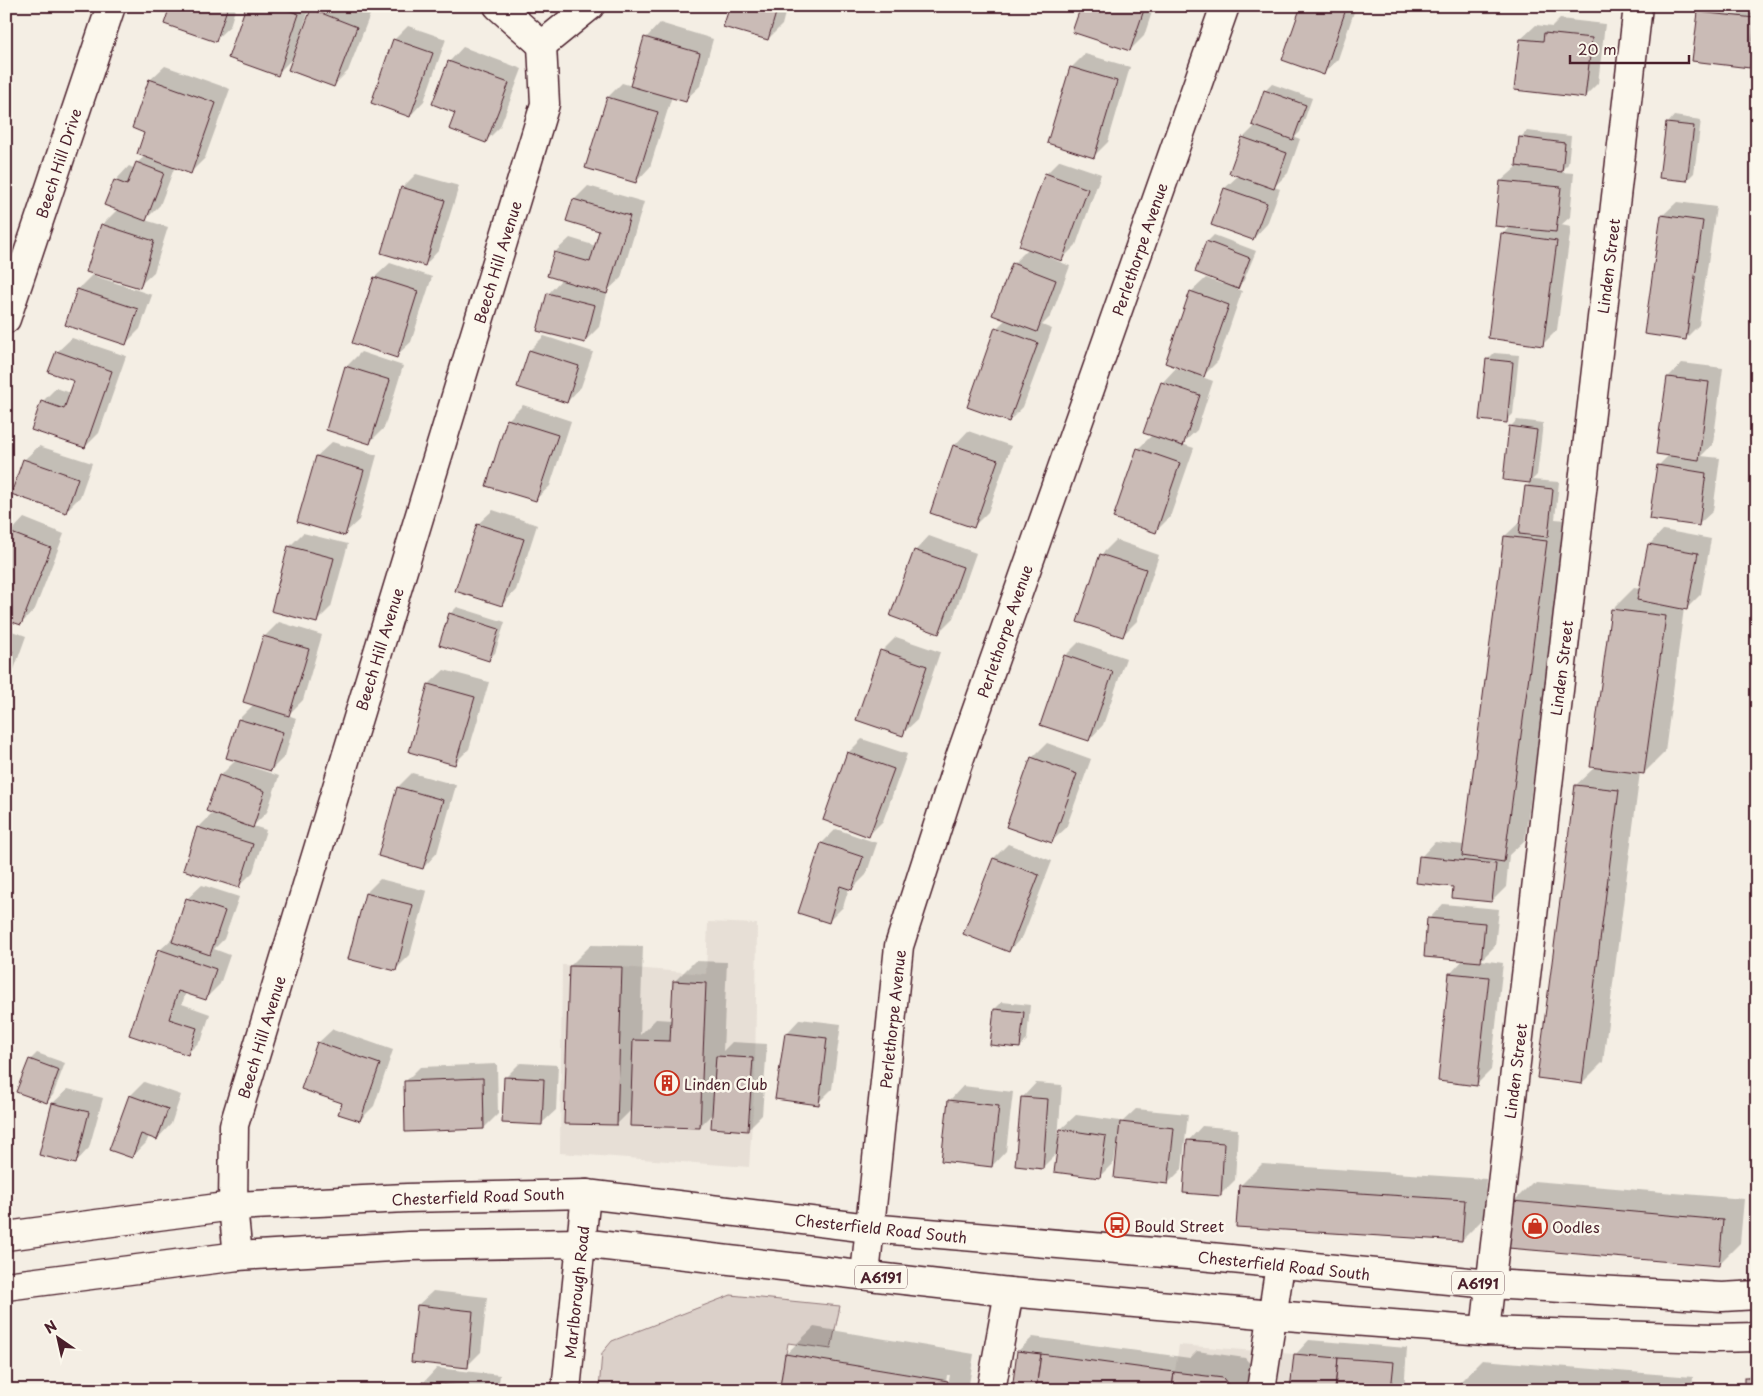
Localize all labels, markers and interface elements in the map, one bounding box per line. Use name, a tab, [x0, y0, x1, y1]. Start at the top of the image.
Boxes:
scale bar	[1570, 32, 1689, 64]
text: 20 m	[1578, 37, 1617, 60]
street label: Beech Hill Drive	[29, 105, 87, 221]
street label: Perlethorpe Avenue	[1105, 179, 1173, 319]
street label: Beech Hill Avenue	[467, 198, 527, 326]
street label: Linden Street	[1591, 217, 1625, 315]
street label: Perlethorpe Avenue	[970, 561, 1038, 701]
street label: Beech Hill Avenue	[349, 585, 409, 713]
street label: Linden Street	[1544, 619, 1578, 717]
street label: Perlethorpe Avenue	[873, 948, 911, 1090]
street label: Beech Hill Avenue	[231, 973, 291, 1101]
street label: Linden Street	[1498, 1022, 1532, 1120]
building icon: Linden Club	[654, 1070, 680, 1096]
place label: Linden Club	[684, 1072, 767, 1095]
street label: Chesterfield Road South	[391, 1181, 565, 1211]
street label: Chesterfield Road South	[794, 1208, 968, 1248]
bus stop icon: Bould Street	[1104, 1212, 1130, 1238]
shop icon: Oodles	[1522, 1213, 1548, 1239]
place label: Bould Street	[1134, 1214, 1224, 1237]
place label: Oodles	[1552, 1215, 1600, 1238]
street label: Marlborough Road	[558, 1224, 594, 1360]
street label: Chesterfield Road South	[1197, 1245, 1371, 1285]
road number: A6191	[855, 1266, 907, 1288]
road number: A6191	[1452, 1272, 1504, 1295]
north arrow	[32, 1314, 82, 1364]
text: N	[40, 1315, 61, 1339]

